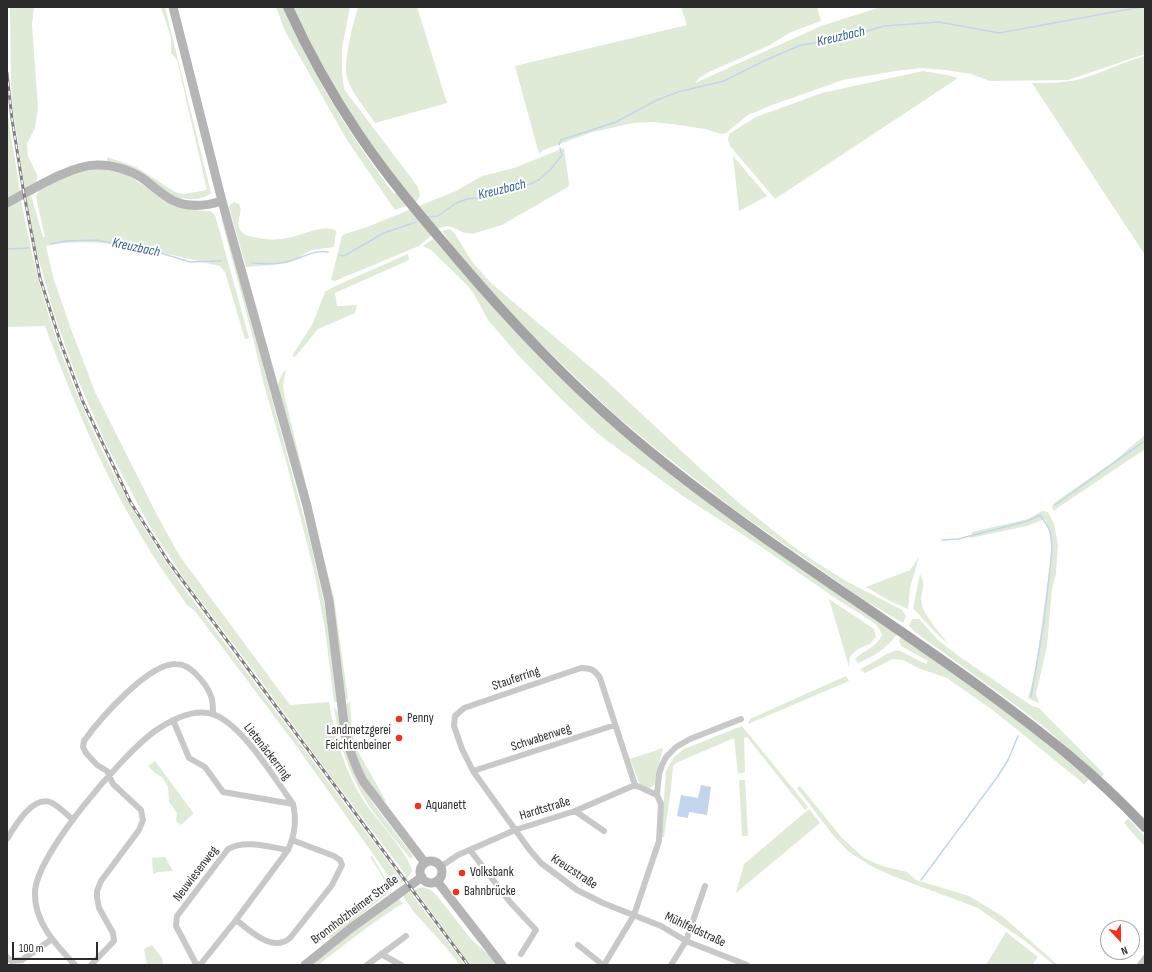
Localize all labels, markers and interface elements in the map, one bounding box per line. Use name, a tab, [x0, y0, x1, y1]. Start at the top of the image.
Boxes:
water label: Kreuzbach	[815, 23, 867, 51]
water label: Kreuzbach	[476, 176, 528, 204]
water label: Kreuzbach	[110, 235, 162, 261]
street label: Stauferring	[490, 664, 542, 694]
place label: Penny	[407, 711, 434, 727]
marker: Penny	[394, 714, 404, 724]
street label: Lietenäckerring	[240, 720, 294, 784]
street label: Schwabenweg	[509, 721, 573, 755]
place label: Landmetzgerei Feichtenbeiner	[326, 723, 391, 754]
marker: Landmetzgerei Feichtenbeiner	[394, 733, 404, 743]
street label: Hardtstraße	[518, 794, 572, 824]
place label: Aquanett	[426, 798, 466, 814]
marker: Aquanett	[413, 801, 423, 811]
street label: Neuwiesenweg	[170, 843, 222, 905]
street label: Kreuzstraße	[548, 851, 600, 893]
place label: Volksbank	[470, 865, 514, 881]
marker: Volksbank	[457, 868, 467, 878]
street label: Bronnholzheimer Straße	[308, 872, 402, 948]
place label: Bahnbrücke	[464, 884, 516, 900]
marker: Bahnbrücke	[451, 887, 461, 897]
street label: Mühlfeldstraße	[662, 909, 728, 951]
north arrow	[1100, 920, 1140, 960]
scale bar	[14, 934, 100, 960]
text: 100 m	[19, 941, 44, 956]
text: N	[1119, 944, 1129, 958]

